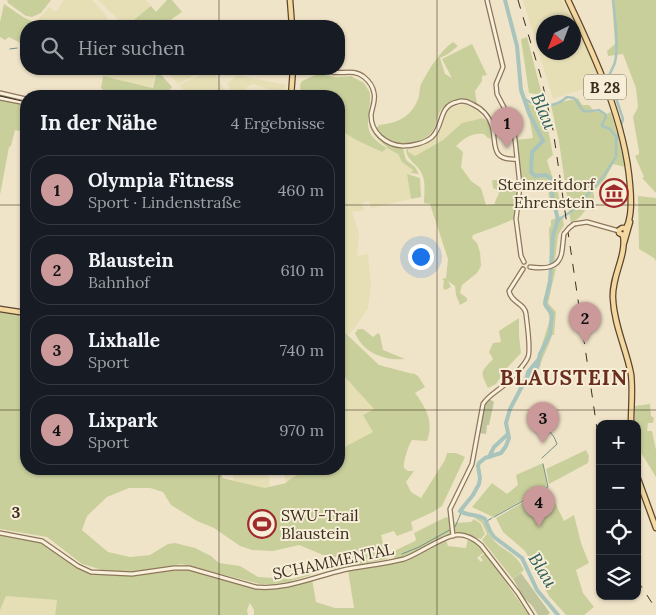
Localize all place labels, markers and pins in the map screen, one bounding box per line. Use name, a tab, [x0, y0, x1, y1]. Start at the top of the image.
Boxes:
pin: 1	[491, 107, 523, 148]
place label: Steinzeitdorf Ehrenstein	[498, 174, 597, 212]
museum icon: Steinzeitdorf Ehrenstein	[599, 178, 629, 208]
pin: 2	[569, 302, 601, 343]
pin: 3	[527, 402, 559, 443]
pin: 4	[523, 486, 555, 527]
place label: SWU-Trail Blaustein	[281, 505, 359, 543]
sports icon: SWU-Trail Blaustein	[247, 509, 277, 539]

